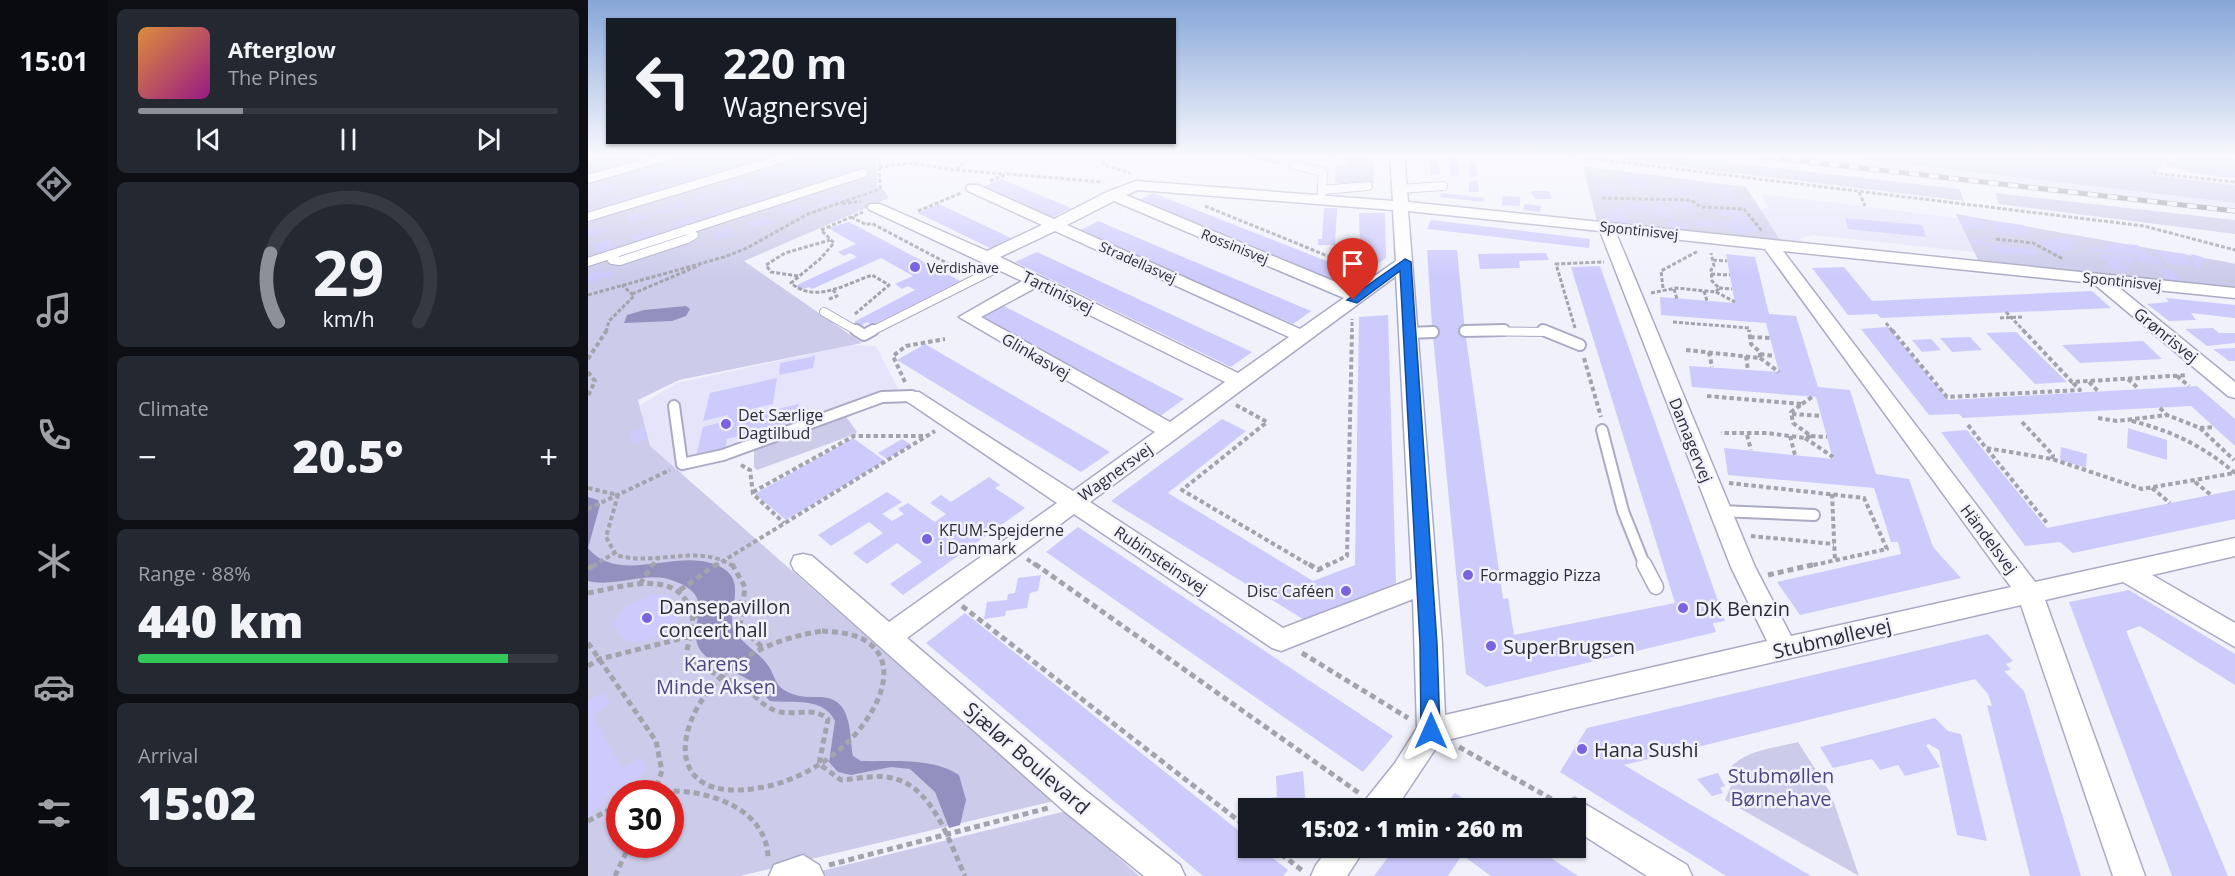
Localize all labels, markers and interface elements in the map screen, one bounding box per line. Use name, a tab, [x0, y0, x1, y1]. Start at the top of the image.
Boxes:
text: Afterglow	[228, 34, 336, 64]
text: 220 m	[723, 34, 847, 91]
text: 15:01	[19, 42, 89, 79]
icon: left	[624, 42, 702, 120]
text: The Pines	[228, 64, 318, 91]
text: Wagnersvej	[723, 88, 869, 125]
icon: previous	[192, 123, 225, 156]
icon: pause	[332, 123, 365, 156]
icon: next	[472, 123, 505, 156]
icon: directions	[33, 163, 75, 205]
street label: Spontinisvej	[1599, 216, 1679, 244]
street label: Rossinisvej	[1198, 224, 1272, 268]
text: 29	[312, 229, 384, 314]
street label: Stradellasvej	[1096, 237, 1180, 287]
pin	[1327, 238, 1378, 300]
icon: arrive	[1336, 247, 1369, 280]
place label: Verdishave	[927, 258, 999, 277]
marker: Verdishave	[908, 260, 922, 274]
street label: Tartinisvej	[1019, 265, 1097, 319]
street label: Spontinisvej	[2082, 267, 2162, 295]
icon: music	[33, 289, 75, 331]
street label: Grønrisvej	[2129, 302, 2203, 368]
text: km/h	[322, 304, 374, 333]
street label: Glinkasvej	[998, 328, 1074, 384]
street label: Damagervej	[1664, 394, 1718, 486]
text: Climate	[138, 395, 209, 422]
place label: Det Særlige Dagtilbud	[738, 404, 823, 444]
icon: phone	[33, 414, 75, 456]
marker: Det Særlige Dagtilbud	[719, 417, 733, 431]
text: 20.5°	[292, 425, 404, 486]
text: −	[138, 434, 157, 479]
text: +	[539, 434, 558, 479]
street label: Wagnersvej	[1074, 438, 1156, 506]
street label: Händelsvej	[1956, 500, 2022, 578]
place label: KFUM-Spejderne i Danmark	[939, 519, 1064, 559]
street label: Rubinsteinsvej	[1110, 521, 1212, 599]
marker: KFUM-Spejderne i Danmark	[920, 532, 934, 546]
icon: climate	[33, 540, 75, 582]
text: Range · 88%	[138, 560, 251, 587]
place label: Formaggio Pizza	[1480, 564, 1601, 586]
marker: Formaggio Pizza	[1461, 568, 1475, 582]
place label: Disc Caféen	[1247, 580, 1334, 602]
marker: Disc Caféen	[1339, 584, 1353, 598]
text: 440 km	[138, 590, 303, 651]
place label: Dansepavillon concert hall	[659, 593, 790, 643]
place label: DK Benzin	[1695, 595, 1790, 622]
marker: DK Benzin	[1676, 601, 1690, 615]
marker: Dansepavillon concert hall	[640, 611, 654, 625]
street label: Stubmøllevej	[1770, 611, 1894, 665]
place label: SuperBrugsen	[1503, 633, 1635, 660]
marker: SuperBrugsen	[1484, 639, 1498, 653]
park label: Karens Minde Aksen	[656, 650, 776, 700]
icon: car	[33, 666, 75, 708]
street label: Sjælør Boulevard	[958, 696, 1096, 820]
position arrow	[1399, 699, 1463, 763]
place label: Hana Sushi	[1594, 736, 1699, 763]
text: Arrival	[138, 742, 198, 769]
marker: Hana Sushi	[1575, 742, 1589, 756]
park label: Stubmøllen Børnehave	[1728, 762, 1834, 812]
text: 15:02	[138, 772, 256, 833]
speed limit sign: 30	[606, 780, 684, 858]
icon: filters	[33, 792, 75, 834]
text: 15:02 · 1 min · 260 m	[1301, 813, 1523, 843]

